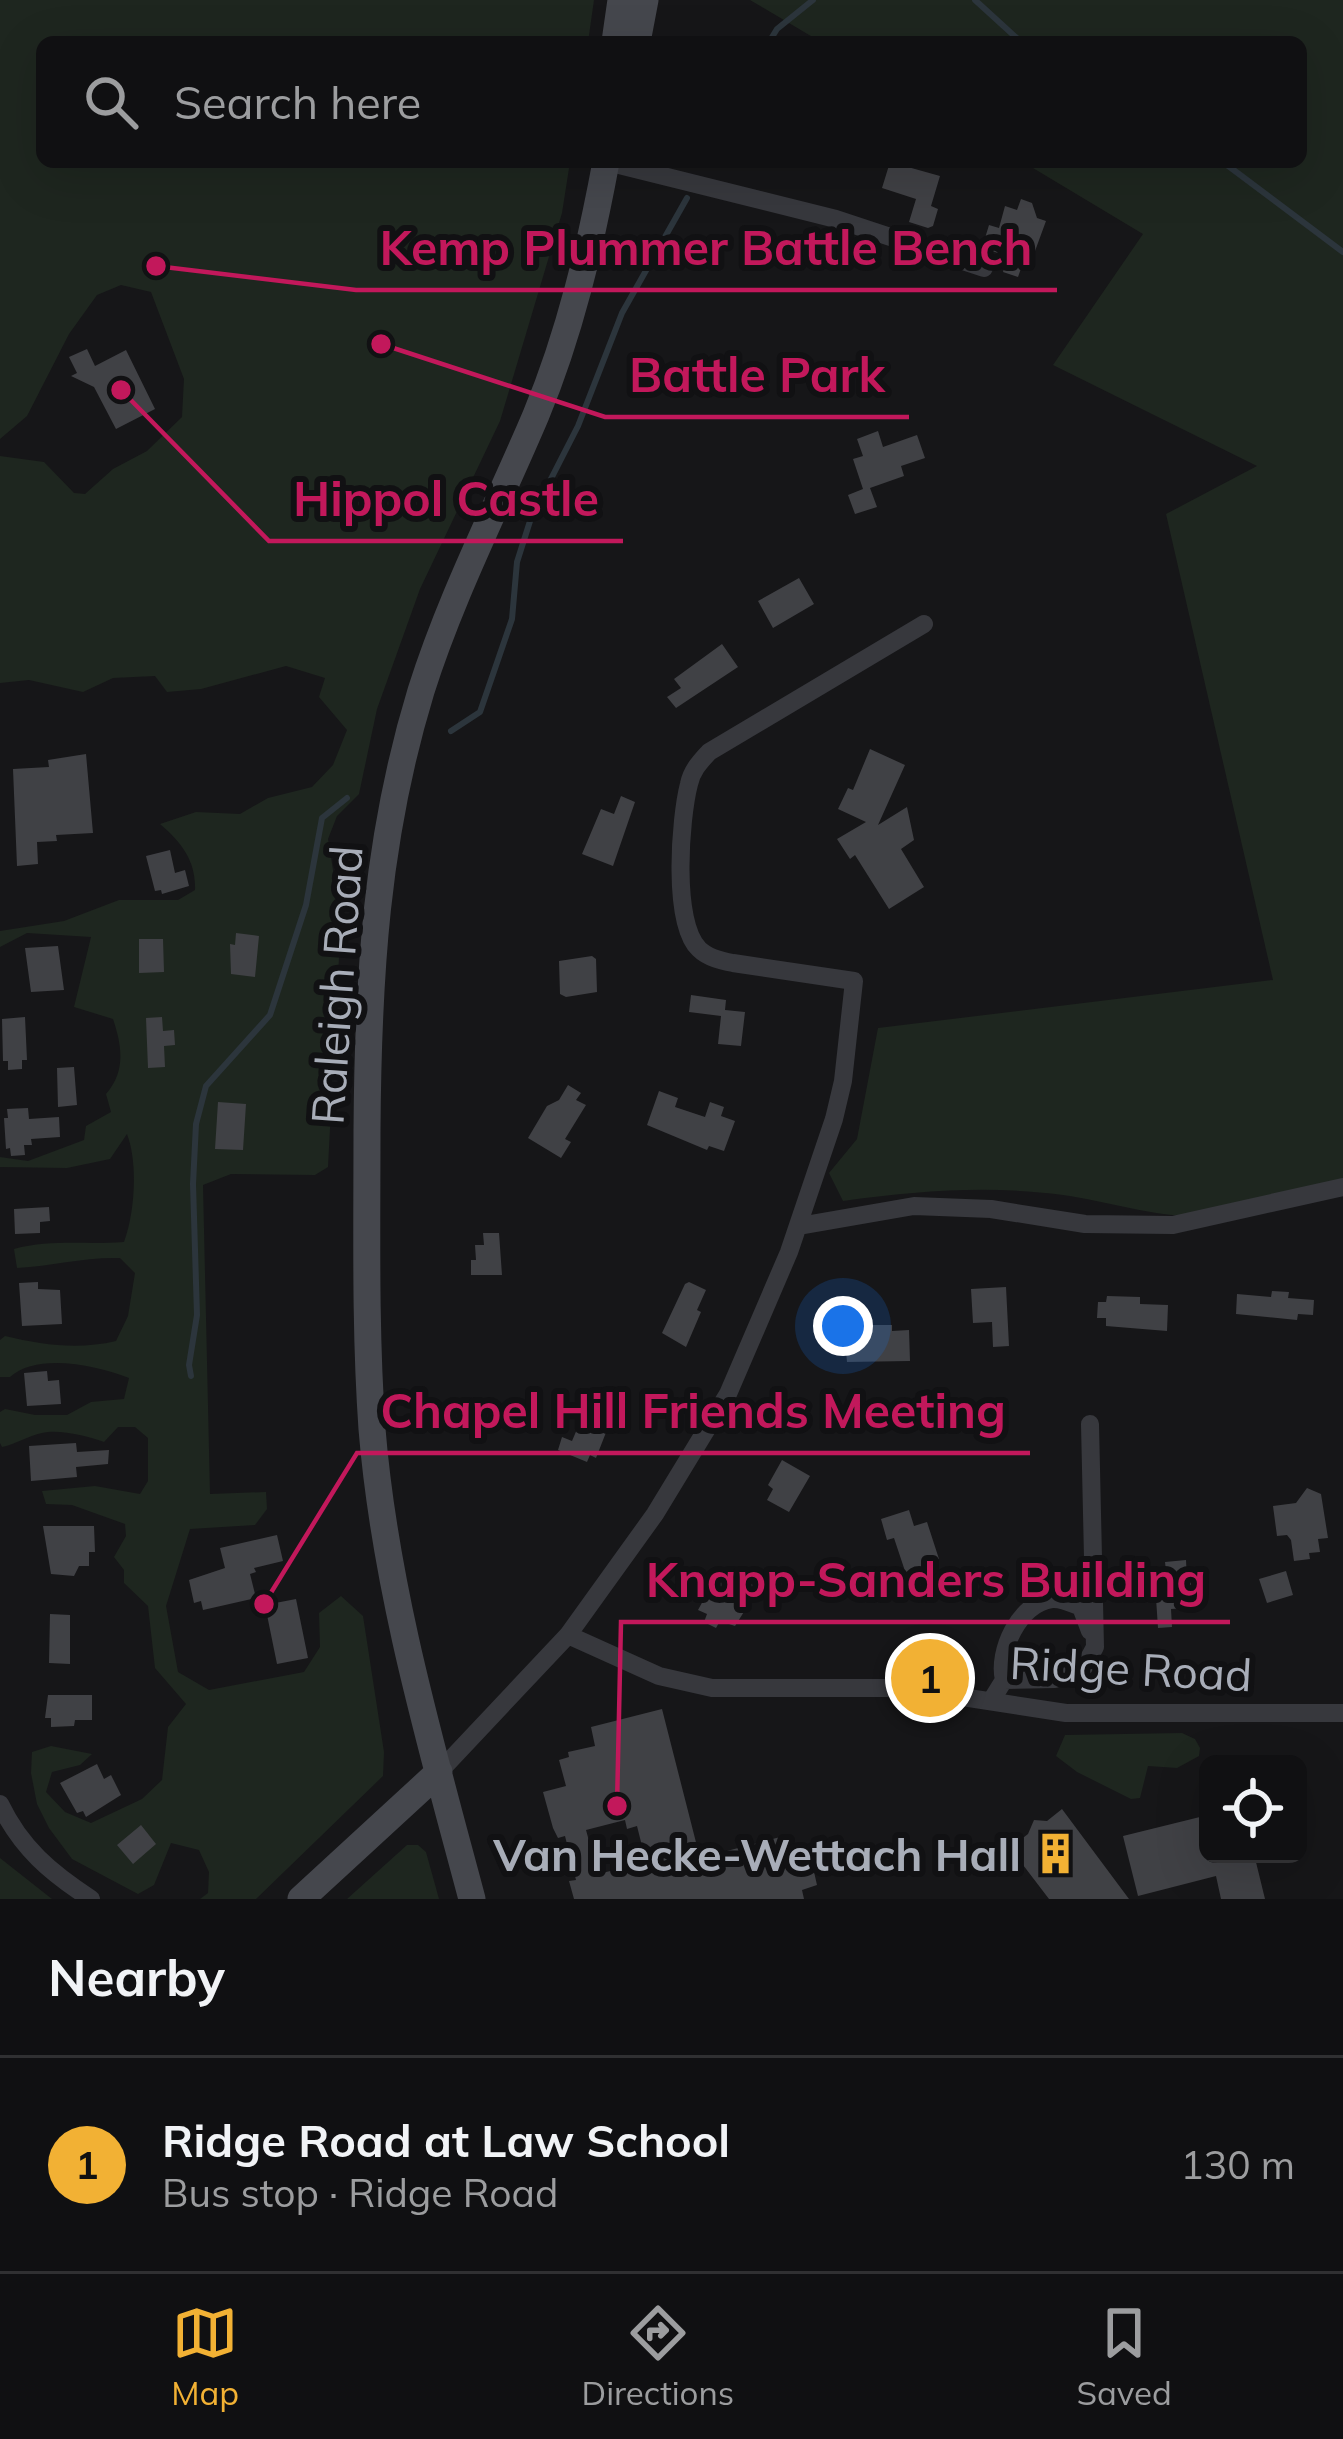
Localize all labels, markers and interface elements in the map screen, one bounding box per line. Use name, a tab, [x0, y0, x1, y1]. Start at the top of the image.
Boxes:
search box	[36, 36, 1307, 168]
icon: search	[78, 69, 144, 135]
text: Search here	[174, 74, 421, 130]
callout: Kemp Plummer Battle Bench	[356, 206, 1057, 290]
text: Kemp Plummer Battle Bench	[380, 217, 1032, 277]
callout: Battle Park	[605, 333, 909, 417]
text: Battle Park	[629, 344, 886, 404]
callout: Hippol Castle	[269, 457, 623, 541]
text: Hippol Castle	[293, 468, 599, 528]
street label: Raleigh Road	[298, 844, 374, 1126]
your location	[813, 1296, 873, 1356]
callout: Chapel Hill Friends Meeting	[357, 1369, 1030, 1453]
text: Chapel Hill Friends Meeting	[380, 1380, 1006, 1440]
callout: Knapp-Sanders Building	[621, 1538, 1230, 1622]
text: Knapp-Sanders Building	[646, 1549, 1206, 1609]
pin: 1	[891, 1633, 969, 1723]
street label: Ridge Road	[1008, 1634, 1254, 1702]
map controls	[1199, 1755, 1307, 1863]
button: locate	[1199, 1755, 1307, 1863]
place label: Van Hecke-Wettach Hall	[492, 1826, 1021, 1882]
building icon: Van Hecke-Wettach Hall	[1032, 1831, 1078, 1877]
text: Nearby	[48, 1945, 225, 2009]
text: Ridge Road at Law School	[162, 2112, 730, 2168]
text: 1	[75, 2140, 99, 2189]
text: 130 m	[1180, 2140, 1295, 2189]
text: Bus stop · Ridge Road	[162, 2168, 558, 2217]
tab: Map	[171, 2300, 239, 2413]
tab: Directions	[582, 2300, 734, 2413]
tab: Saved	[1077, 2300, 1172, 2413]

